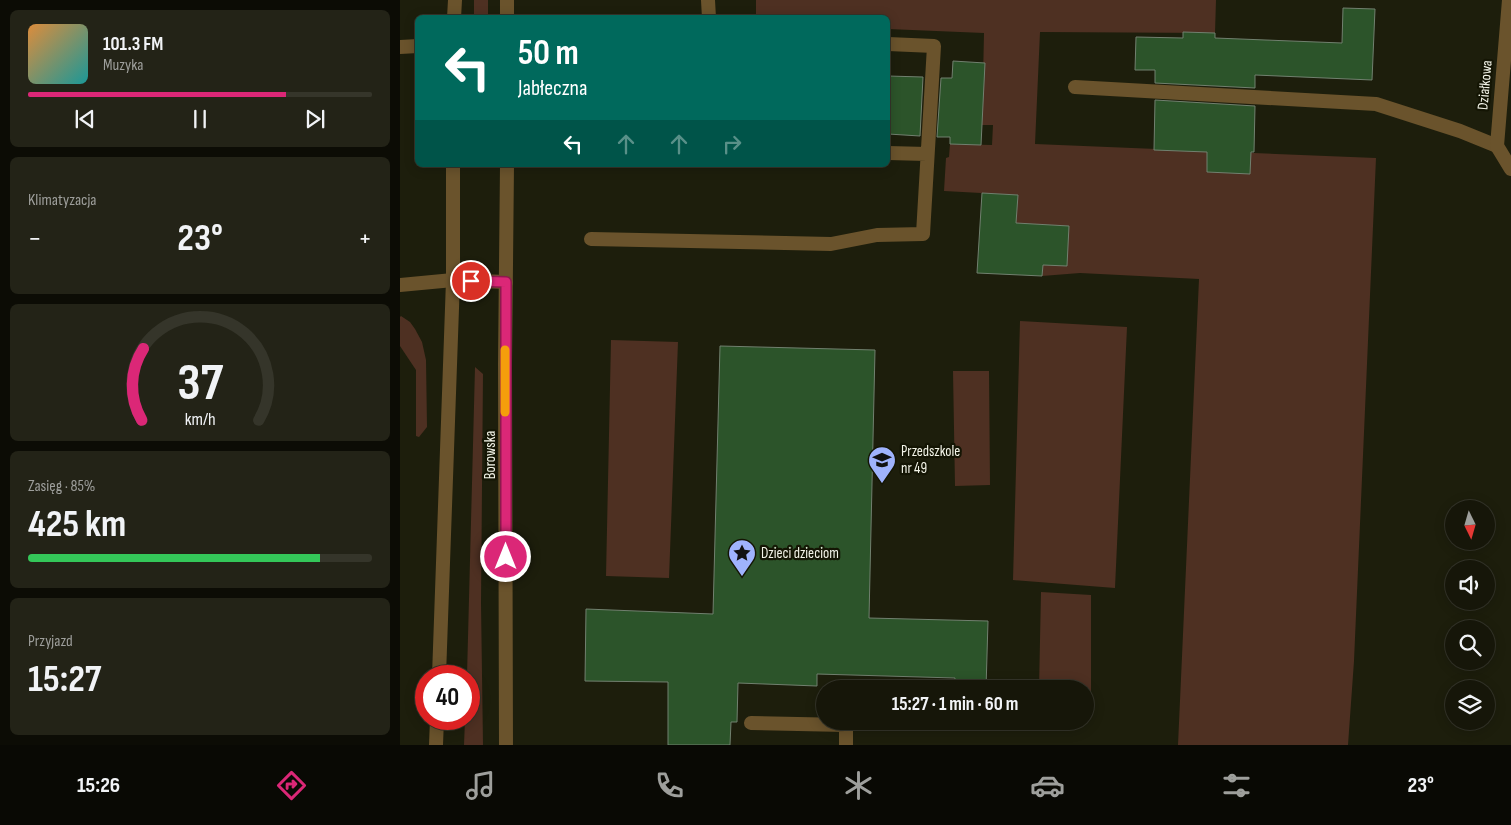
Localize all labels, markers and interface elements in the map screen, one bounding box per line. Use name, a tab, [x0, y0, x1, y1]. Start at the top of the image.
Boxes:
text: 50 m	[518, 32, 579, 75]
text: 101.3 FM	[103, 33, 163, 56]
icon: left	[435, 35, 500, 100]
text: Muzyka	[103, 56, 143, 75]
street label: Działkowa	[1473, 59, 1497, 111]
text: Jabłeczna	[518, 75, 588, 102]
icon: previous	[71, 105, 99, 133]
icon: pause	[186, 105, 214, 133]
icon: next	[301, 105, 329, 133]
icon: left	[559, 130, 587, 158]
icon: ahead	[612, 130, 640, 158]
icon: ahead	[665, 130, 693, 158]
icon: right	[718, 130, 746, 158]
text: Klimatyzacja	[28, 191, 97, 210]
text: 23°	[177, 216, 223, 261]
text: −	[28, 222, 42, 255]
text: +	[358, 222, 372, 255]
pin	[450, 260, 492, 302]
icon: arrive	[457, 267, 485, 295]
text: 37	[177, 352, 223, 415]
text: km/h	[185, 409, 215, 430]
street label: Borowska	[481, 431, 500, 479]
place label: Przedszkole nr 49	[901, 442, 960, 478]
school or university icon: Przedszkole nr 49	[867, 445, 897, 484]
text: Zasięg · 85%	[28, 477, 95, 496]
north arrow	[1445, 500, 1495, 550]
map controls	[1445, 500, 1495, 730]
text: 425 km	[28, 502, 126, 547]
position arrow	[479, 530, 531, 582]
place icon: Dzieci dzieciom	[727, 538, 757, 577]
place label: Dzieci dzieciom	[761, 544, 839, 563]
button: sound	[1445, 560, 1495, 610]
button: search	[1445, 620, 1495, 670]
text: Przyjazd	[28, 632, 73, 651]
text: 15:27	[28, 657, 101, 702]
speed limit sign: 40	[415, 665, 480, 730]
button: layers	[1445, 680, 1495, 730]
text: 15:27 · 1 min · 60 m	[892, 693, 1018, 716]
icon: directions	[274, 768, 309, 803]
icon: music	[463, 768, 498, 803]
icon: phone	[652, 768, 687, 803]
icon: climate	[841, 768, 876, 803]
icon: car	[1030, 768, 1065, 803]
icon: filters	[1219, 768, 1254, 803]
text: 15:26	[77, 772, 120, 799]
text: 23°	[1408, 772, 1434, 799]

